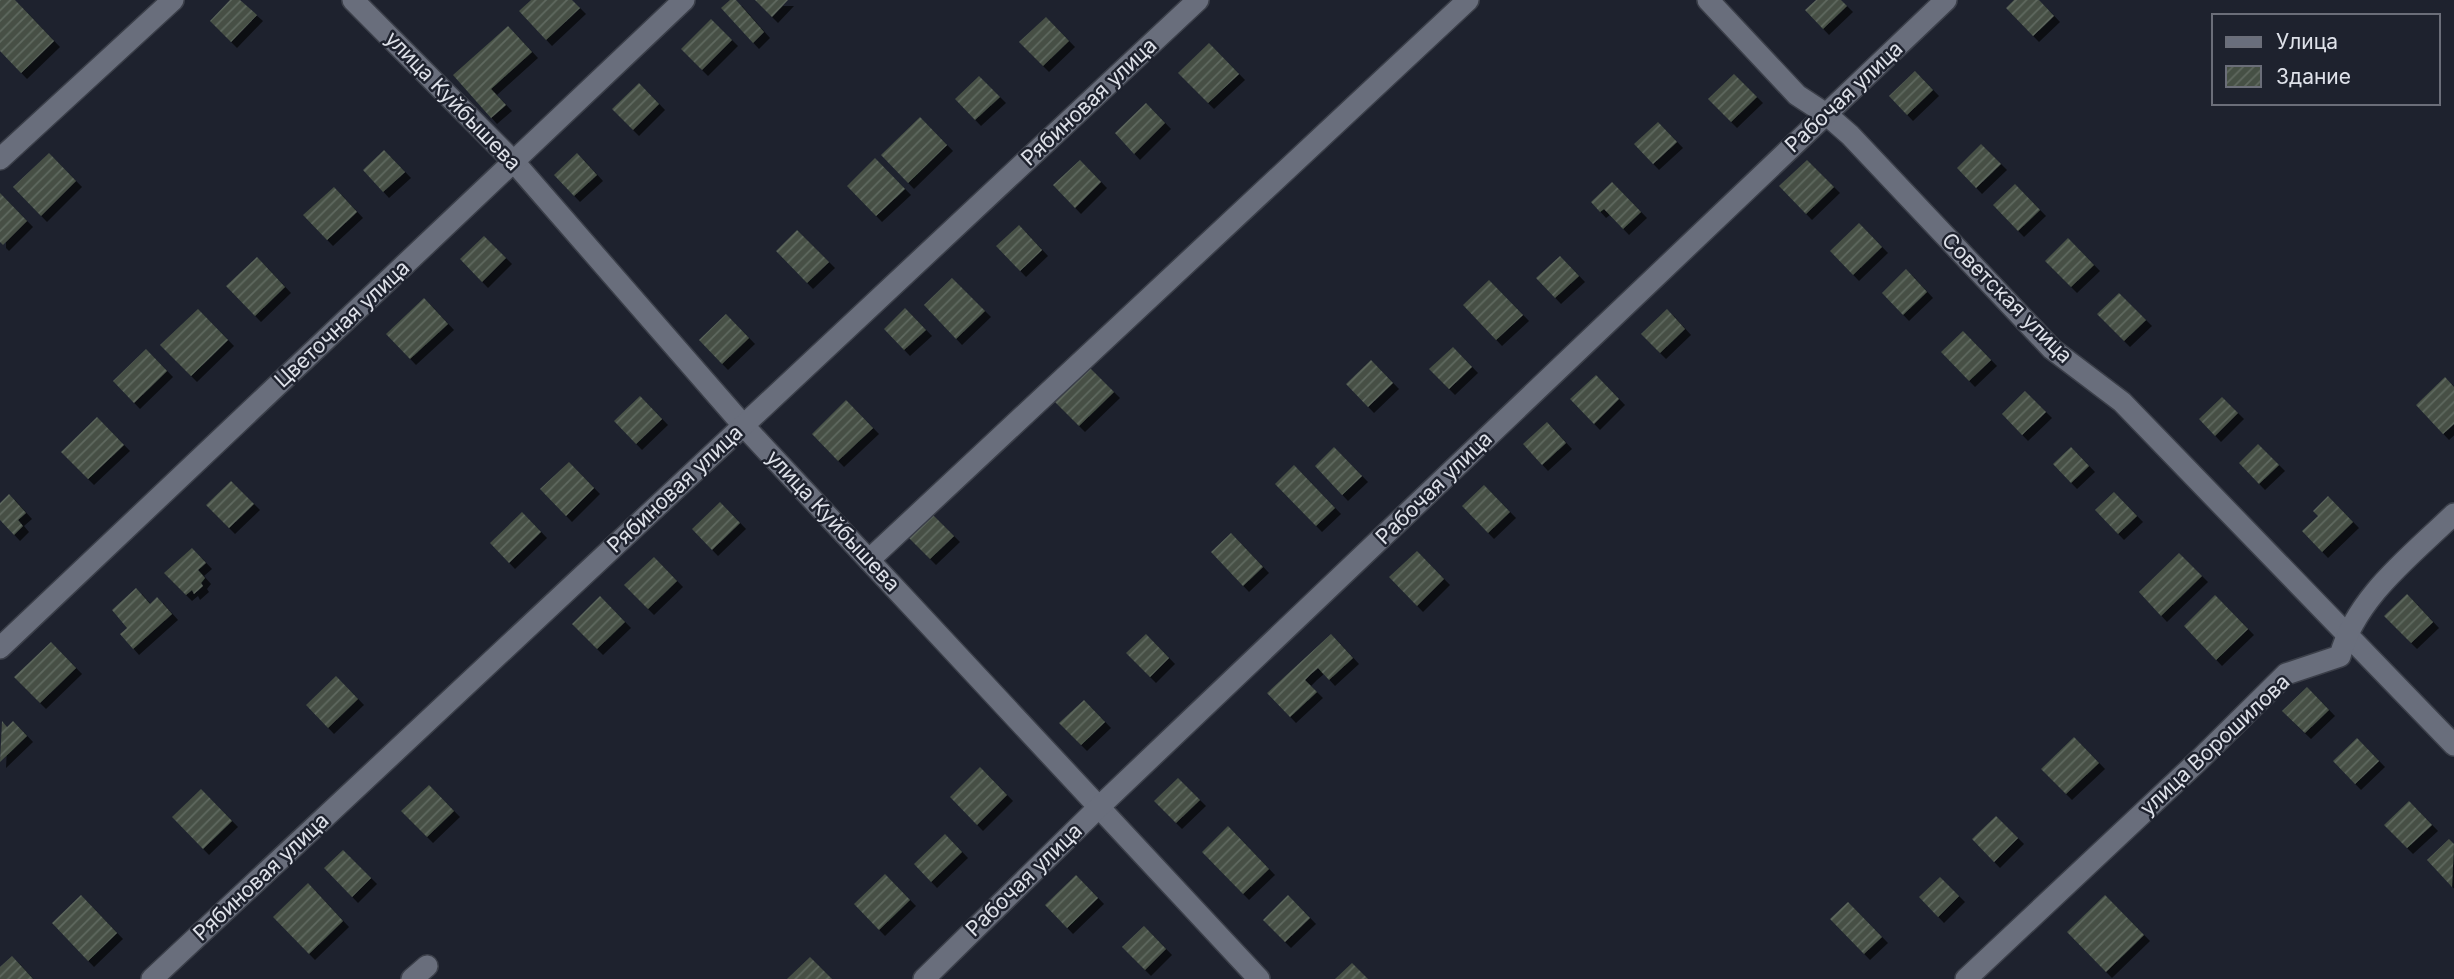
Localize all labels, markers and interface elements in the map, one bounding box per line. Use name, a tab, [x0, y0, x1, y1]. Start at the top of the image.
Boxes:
legend	[2212, 14, 2440, 105]
street label: улица Куйбышева	[380, 26, 526, 176]
text: Улица	[2276, 29, 2338, 54]
street label: Рябиновая улица	[1016, 33, 1161, 171]
street label: Рабочая улица	[1780, 36, 1908, 157]
text: Здание	[2276, 64, 2351, 89]
street label: Советская улица	[1937, 227, 2078, 368]
street label: Цветочная улица	[269, 255, 414, 392]
street label: Рябиновая улица	[602, 420, 747, 558]
street label: Рабочая улица	[1370, 426, 1497, 549]
street label: улица Куйбышева	[761, 445, 905, 597]
street label: улица Ворошилова	[2135, 669, 2295, 820]
street label: Рябиновая улица	[188, 808, 333, 946]
street label: Рабочая улица	[960, 818, 1087, 941]

